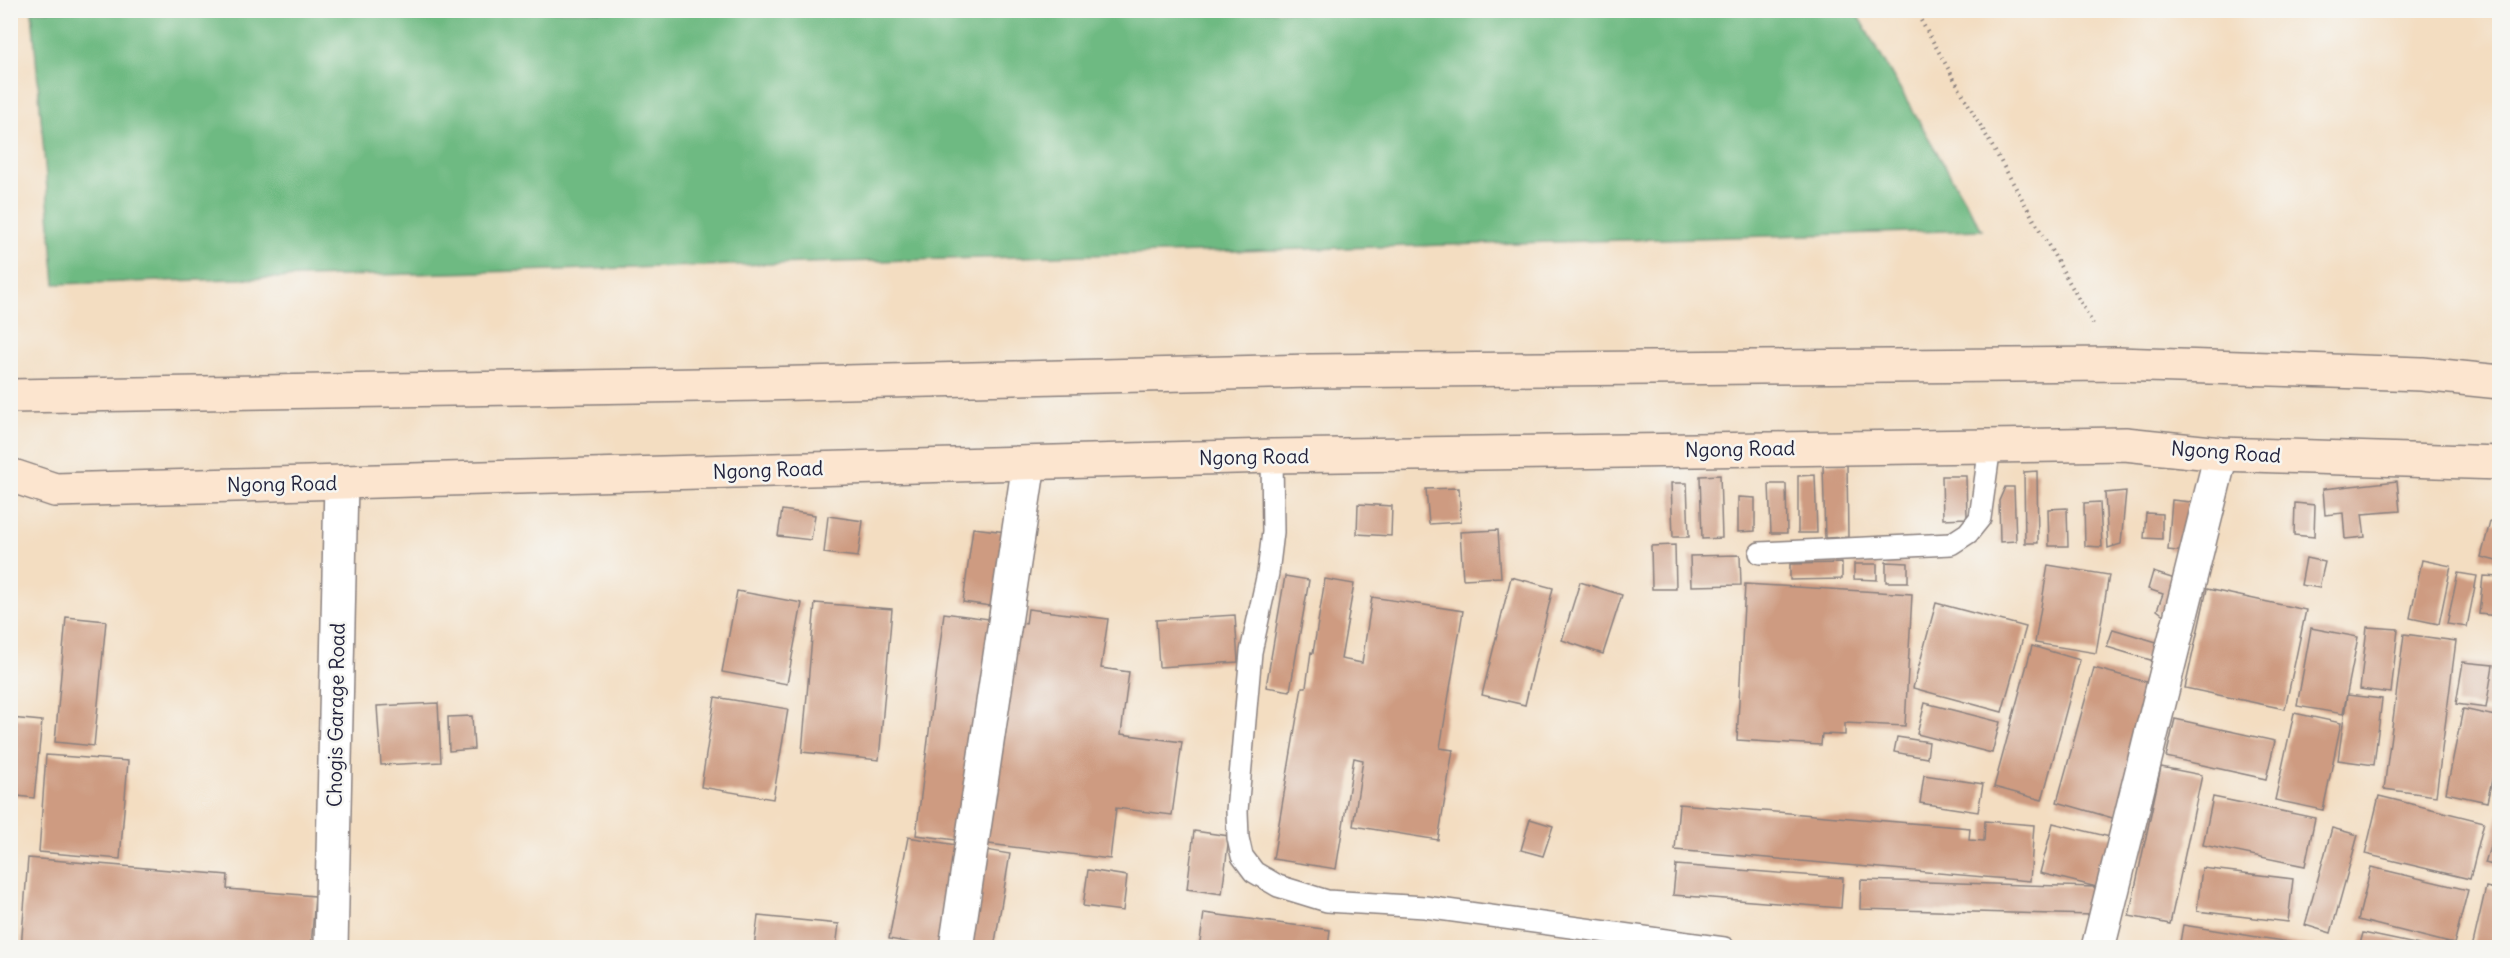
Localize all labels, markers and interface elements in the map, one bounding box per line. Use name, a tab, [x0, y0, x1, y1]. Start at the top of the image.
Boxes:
street label: Ngong Road	[1685, 435, 1796, 462]
street label: Ngong Road	[2170, 435, 2282, 468]
street label: Ngong Road	[1199, 443, 1310, 470]
street label: Ngong Road	[712, 455, 824, 484]
street label: Ngong Road	[227, 470, 338, 497]
street label: Chogis Garage Road	[321, 622, 350, 807]

